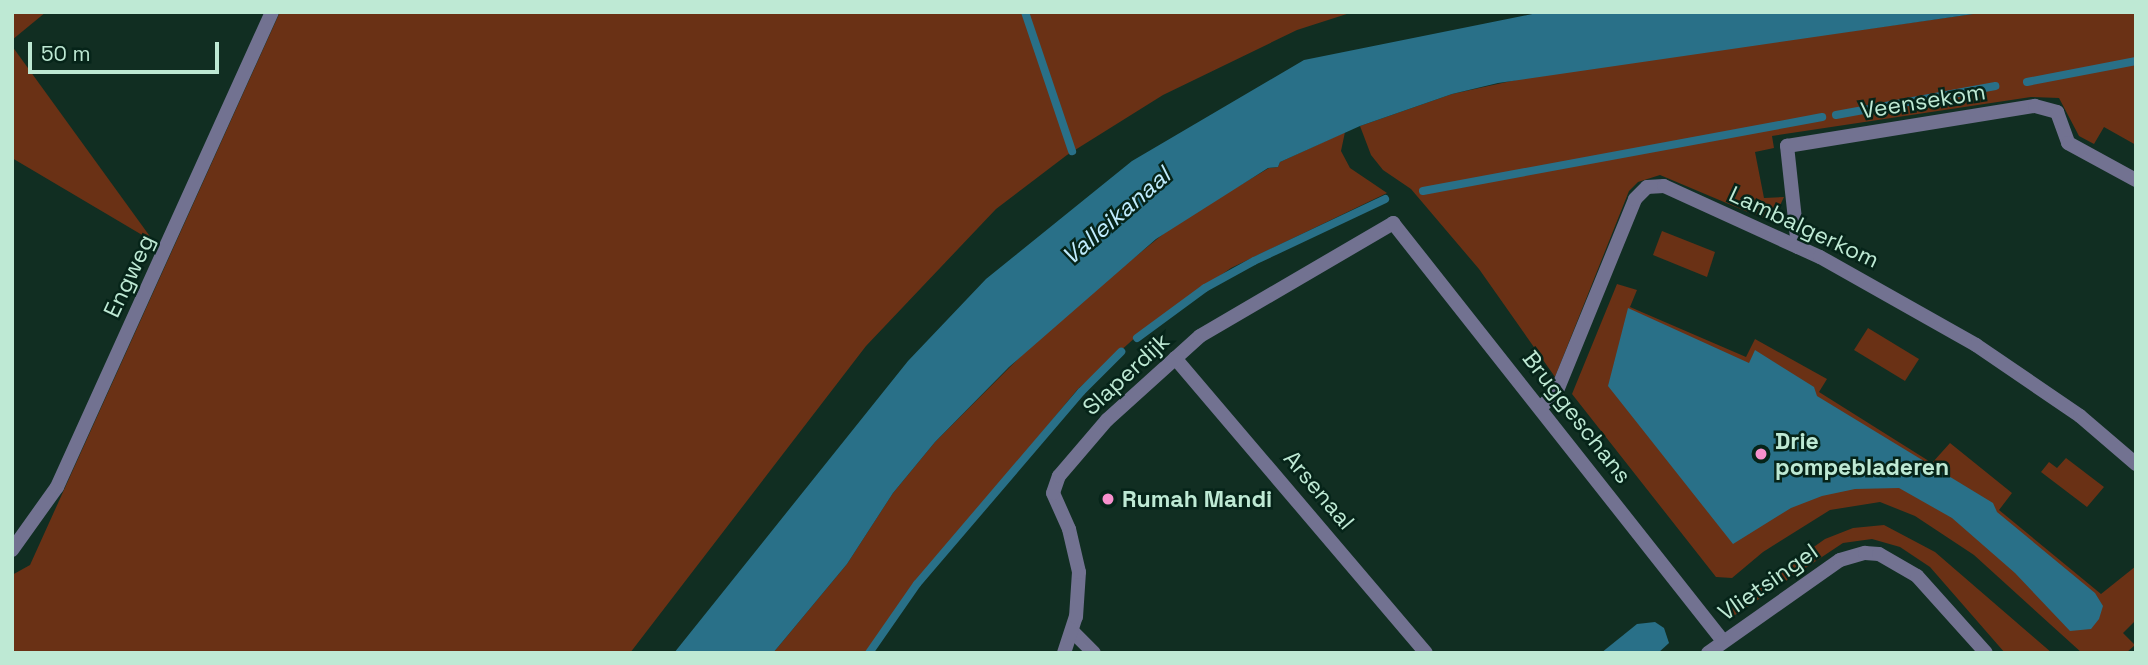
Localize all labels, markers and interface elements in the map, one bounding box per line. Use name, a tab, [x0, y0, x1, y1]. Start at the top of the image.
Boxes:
scale bar	[32, 28, 222, 72]
text: 50 m	[41, 40, 91, 67]
street label: Veensekom	[1859, 77, 1987, 125]
water label: Valleikanaal	[1056, 161, 1176, 271]
street label: Lambalgerkom	[1725, 180, 1883, 274]
street label: Engweg	[98, 230, 160, 322]
street label: Slaperdijk	[1077, 327, 1175, 421]
street label: Bruggeschans	[1517, 345, 1637, 489]
place label: Drie pompebladeren	[1775, 427, 1949, 481]
street label: Arsenaal	[1278, 445, 1360, 535]
marker: Drie pompebladeren	[1753, 446, 1769, 462]
place label: Rumah Mandi	[1122, 485, 1272, 513]
marker: Rumah Mandi	[1100, 491, 1116, 507]
street label: Vlietsingel	[1713, 538, 1823, 626]

